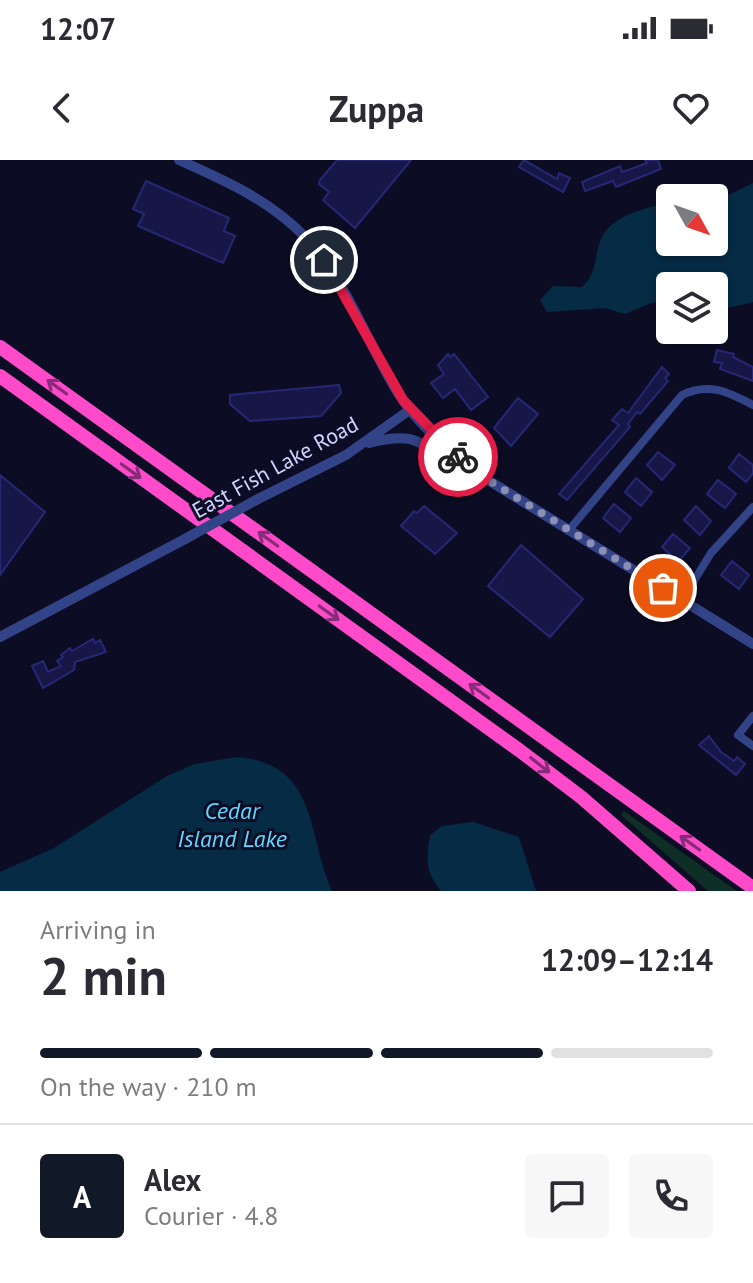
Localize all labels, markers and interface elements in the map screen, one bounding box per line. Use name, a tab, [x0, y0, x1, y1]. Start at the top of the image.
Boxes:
text: 12:07	[40, 9, 116, 48]
text: Zuppa	[329, 85, 424, 132]
icon: back	[40, 86, 84, 130]
icon: heart	[669, 86, 713, 130]
north arrow	[656, 184, 728, 256]
map controls	[656, 184, 728, 344]
pin	[290, 226, 358, 294]
icon: home	[302, 238, 346, 282]
button: layers	[656, 272, 728, 344]
one-way arrow	[46, 379, 68, 395]
street label: East Fish Lake Road	[187, 410, 363, 524]
courier	[418, 417, 498, 497]
icon: bike	[436, 435, 480, 479]
one-way arrow	[120, 462, 142, 479]
one-way arrow	[257, 531, 279, 547]
pin	[629, 554, 697, 622]
icon: bag	[641, 566, 685, 610]
one-way arrow	[318, 604, 339, 621]
one-way arrow	[468, 683, 490, 699]
one-way arrow	[529, 757, 550, 774]
water label: Cedar Island Lake	[177, 795, 287, 854]
one-way arrow	[679, 835, 701, 851]
text: Arriving in	[40, 913, 156, 946]
text: 12:09–12:14	[541, 940, 713, 979]
text: 2 min	[40, 942, 167, 1009]
text: On the way · 210 m	[40, 1070, 257, 1103]
button: chat	[525, 1154, 609, 1238]
button: phone	[629, 1154, 713, 1238]
text: Alex	[144, 1160, 201, 1199]
text: A	[73, 1177, 91, 1216]
text: Courier · 4.8	[144, 1199, 278, 1232]

